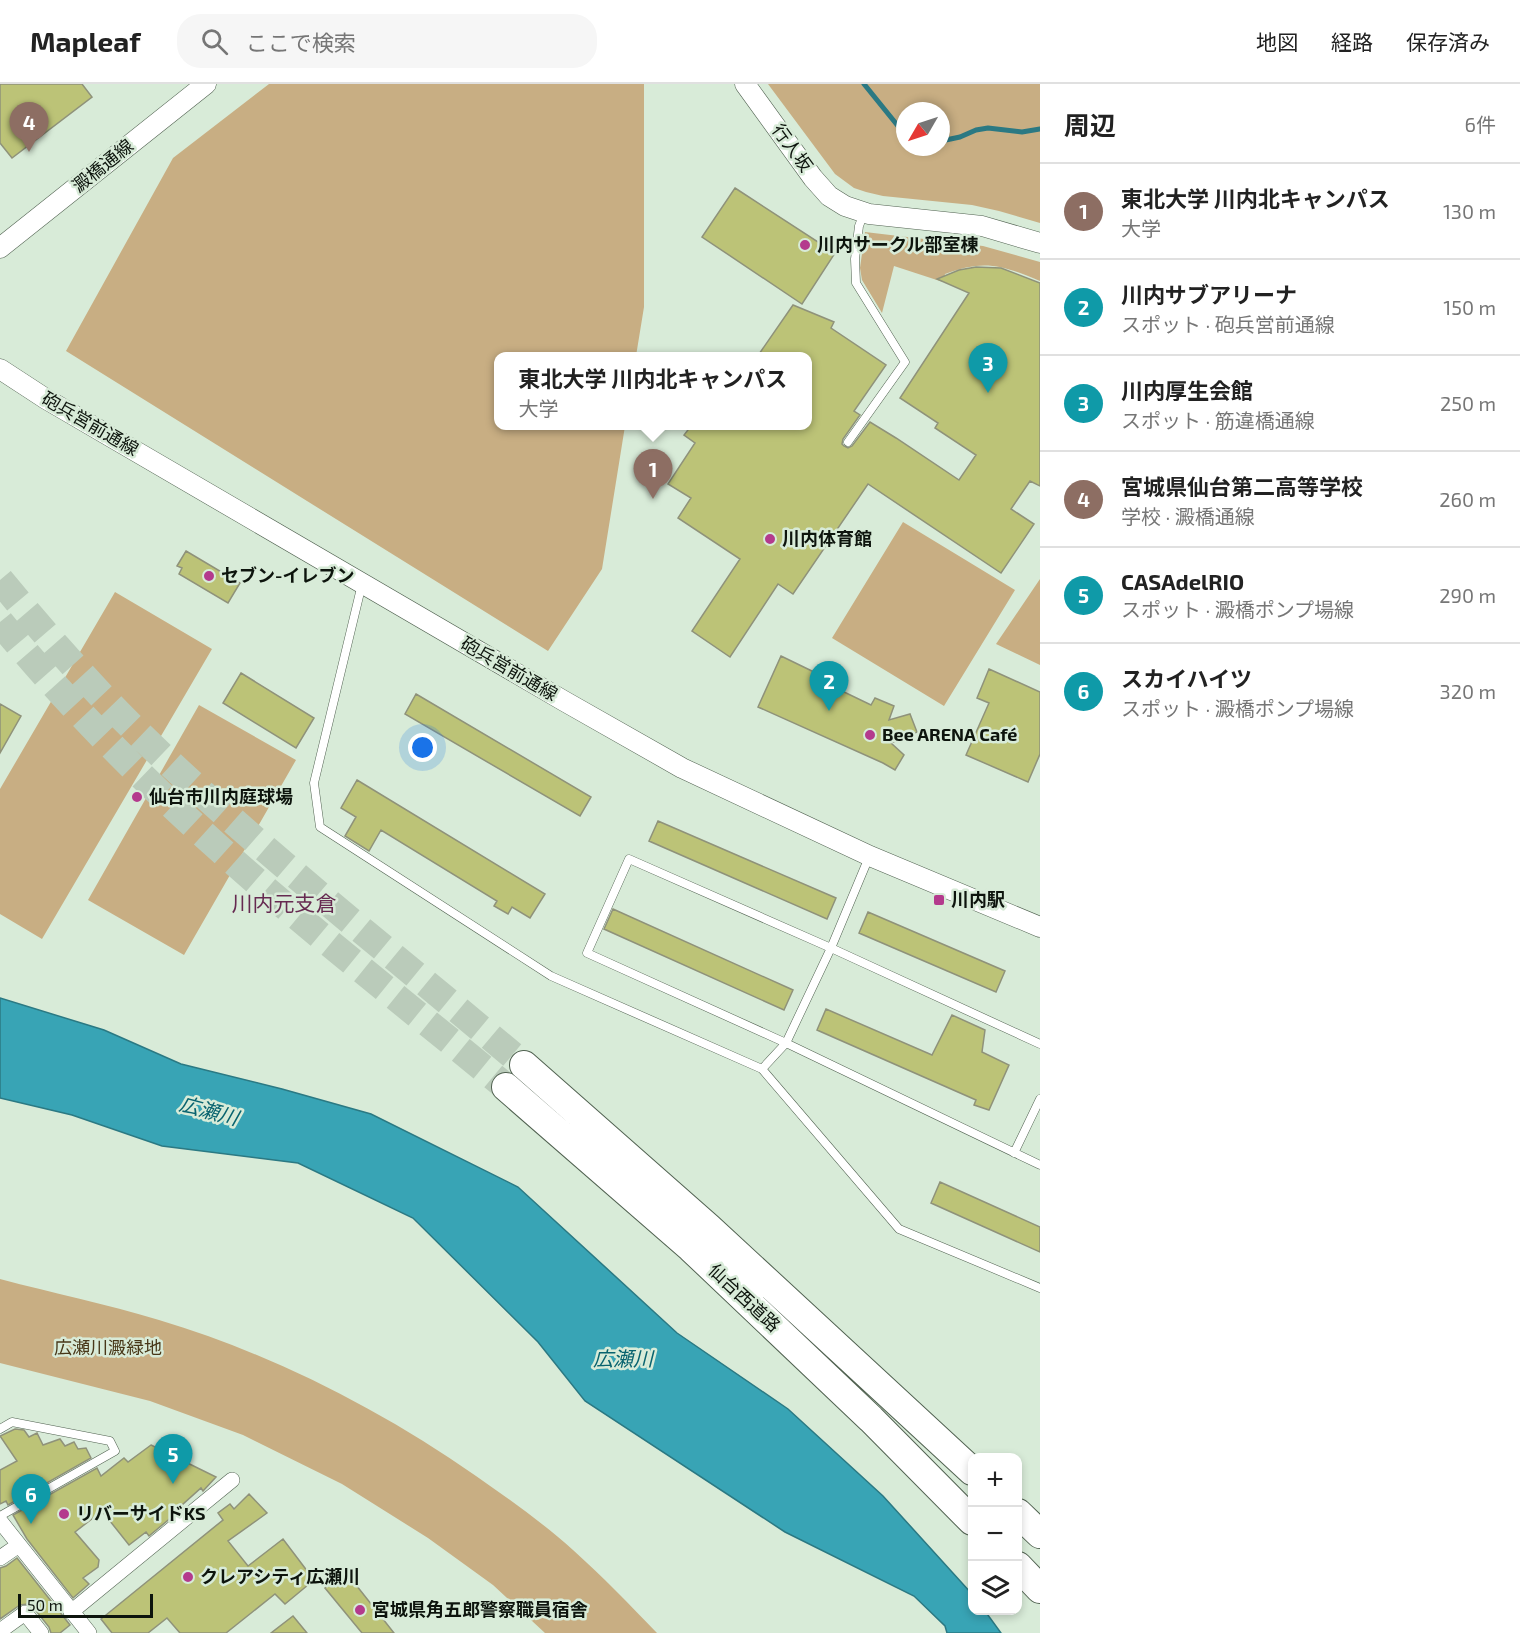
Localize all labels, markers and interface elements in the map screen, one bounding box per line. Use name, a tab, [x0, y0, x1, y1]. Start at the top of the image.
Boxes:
search box	[177, 14, 597, 68]
text: Mapleaf	[30, 24, 141, 58]
icon: search	[198, 25, 231, 58]
text: ここで検索	[246, 29, 356, 55]
text: 地図	[1256, 29, 1298, 54]
text: 経路	[1331, 29, 1373, 54]
text: 保存済み	[1406, 29, 1490, 54]
north arrow	[896, 102, 950, 156]
pin: 4	[9, 103, 48, 152]
text: 周辺	[1064, 109, 1116, 140]
text: 6件	[1465, 112, 1496, 136]
street label: 行人坂	[768, 119, 818, 176]
street label: 澱橋通線	[67, 134, 137, 196]
text: 東北大学 川内北キャンパス	[1121, 185, 1390, 211]
text: 1	[1079, 199, 1088, 223]
text: 130 m	[1443, 199, 1496, 223]
text: 大学	[1121, 216, 1161, 240]
place label: 川内サークル部室棟	[817, 233, 978, 255]
marker: 川内サークル部室棟	[798, 238, 812, 252]
text: 川内サブアリーナ	[1121, 281, 1297, 307]
text: 2	[1078, 295, 1089, 319]
text: 150 m	[1443, 295, 1496, 319]
text: スポット · 砲兵営前通線	[1121, 312, 1335, 336]
pin: 3	[968, 344, 1008, 393]
popup	[494, 352, 812, 430]
text: 東北大学 川内北キャンパス	[519, 365, 787, 391]
text: 川内厚生会館	[1121, 377, 1253, 403]
street label: 砲兵営前通線	[38, 387, 143, 460]
text: 3	[1078, 391, 1089, 415]
text: 250 m	[1440, 391, 1496, 415]
text: 大学	[519, 396, 559, 420]
text: スポット · 筋違橋通線	[1121, 408, 1315, 432]
pin: 1	[634, 450, 672, 499]
text: 宮城県仙台第二高等学校	[1121, 473, 1363, 499]
text: 4	[1077, 487, 1090, 511]
text: 260 m	[1439, 487, 1496, 511]
text: 学校 · 澱橋通線	[1121, 504, 1255, 528]
place label: 川内体育館	[782, 527, 872, 549]
marker: 川内体育館	[763, 532, 777, 546]
place label: セブン-イレブン	[221, 564, 354, 586]
text: CASAdelRIO	[1121, 568, 1244, 594]
marker: セブン-イレブン	[202, 569, 216, 583]
text: 5	[1078, 583, 1089, 607]
text: 290 m	[1439, 583, 1496, 607]
text: スポット · 澱橋ポンプ場線	[1121, 597, 1354, 621]
street label: 砲兵営前通線	[457, 632, 562, 705]
pin: 2	[810, 662, 848, 711]
text: スカイハイツ	[1121, 665, 1252, 691]
text: 6	[1078, 679, 1089, 703]
text: 320 m	[1440, 679, 1496, 703]
text: スポット · 澱橋ポンプ場線	[1121, 696, 1354, 720]
place label: Bee ARENA Café	[882, 723, 1017, 745]
marker: Bee ARENA Café	[863, 728, 877, 742]
your location	[408, 733, 437, 762]
place label: 仙台市川内庭球場	[149, 785, 293, 807]
marker: 仙台市川内庭球場	[130, 790, 144, 804]
place label: 川内駅	[951, 888, 1005, 910]
district label: 川内元支倉	[232, 890, 337, 915]
marker: 川内駅	[932, 893, 946, 907]
water label: 広瀬川	[177, 1091, 243, 1130]
street label: 仙台西道路	[704, 1259, 785, 1336]
park label: 広瀬川澱緑地	[54, 1336, 162, 1358]
water label: 広瀬川	[593, 1346, 655, 1370]
pin: 5	[154, 1434, 192, 1484]
map controls	[968, 1453, 1022, 1615]
button: +	[968, 1453, 1022, 1507]
pin: 6	[12, 1474, 51, 1524]
place label: リバーサイドKS	[76, 1502, 206, 1524]
marker: リバーサイドKS	[57, 1507, 71, 1521]
button: −	[968, 1507, 1022, 1561]
button: layers	[968, 1561, 1022, 1615]
place label: クレアシティ広瀬川	[200, 1565, 360, 1587]
marker: クレアシティ広瀬川	[181, 1570, 195, 1584]
scale bar	[18, 1591, 153, 1618]
text: 50 m	[27, 1595, 63, 1614]
place label: 宮城県角五郎警察職員宿舎	[372, 1598, 588, 1620]
marker: 宮城県角五郎警察職員宿舎	[353, 1603, 367, 1617]

